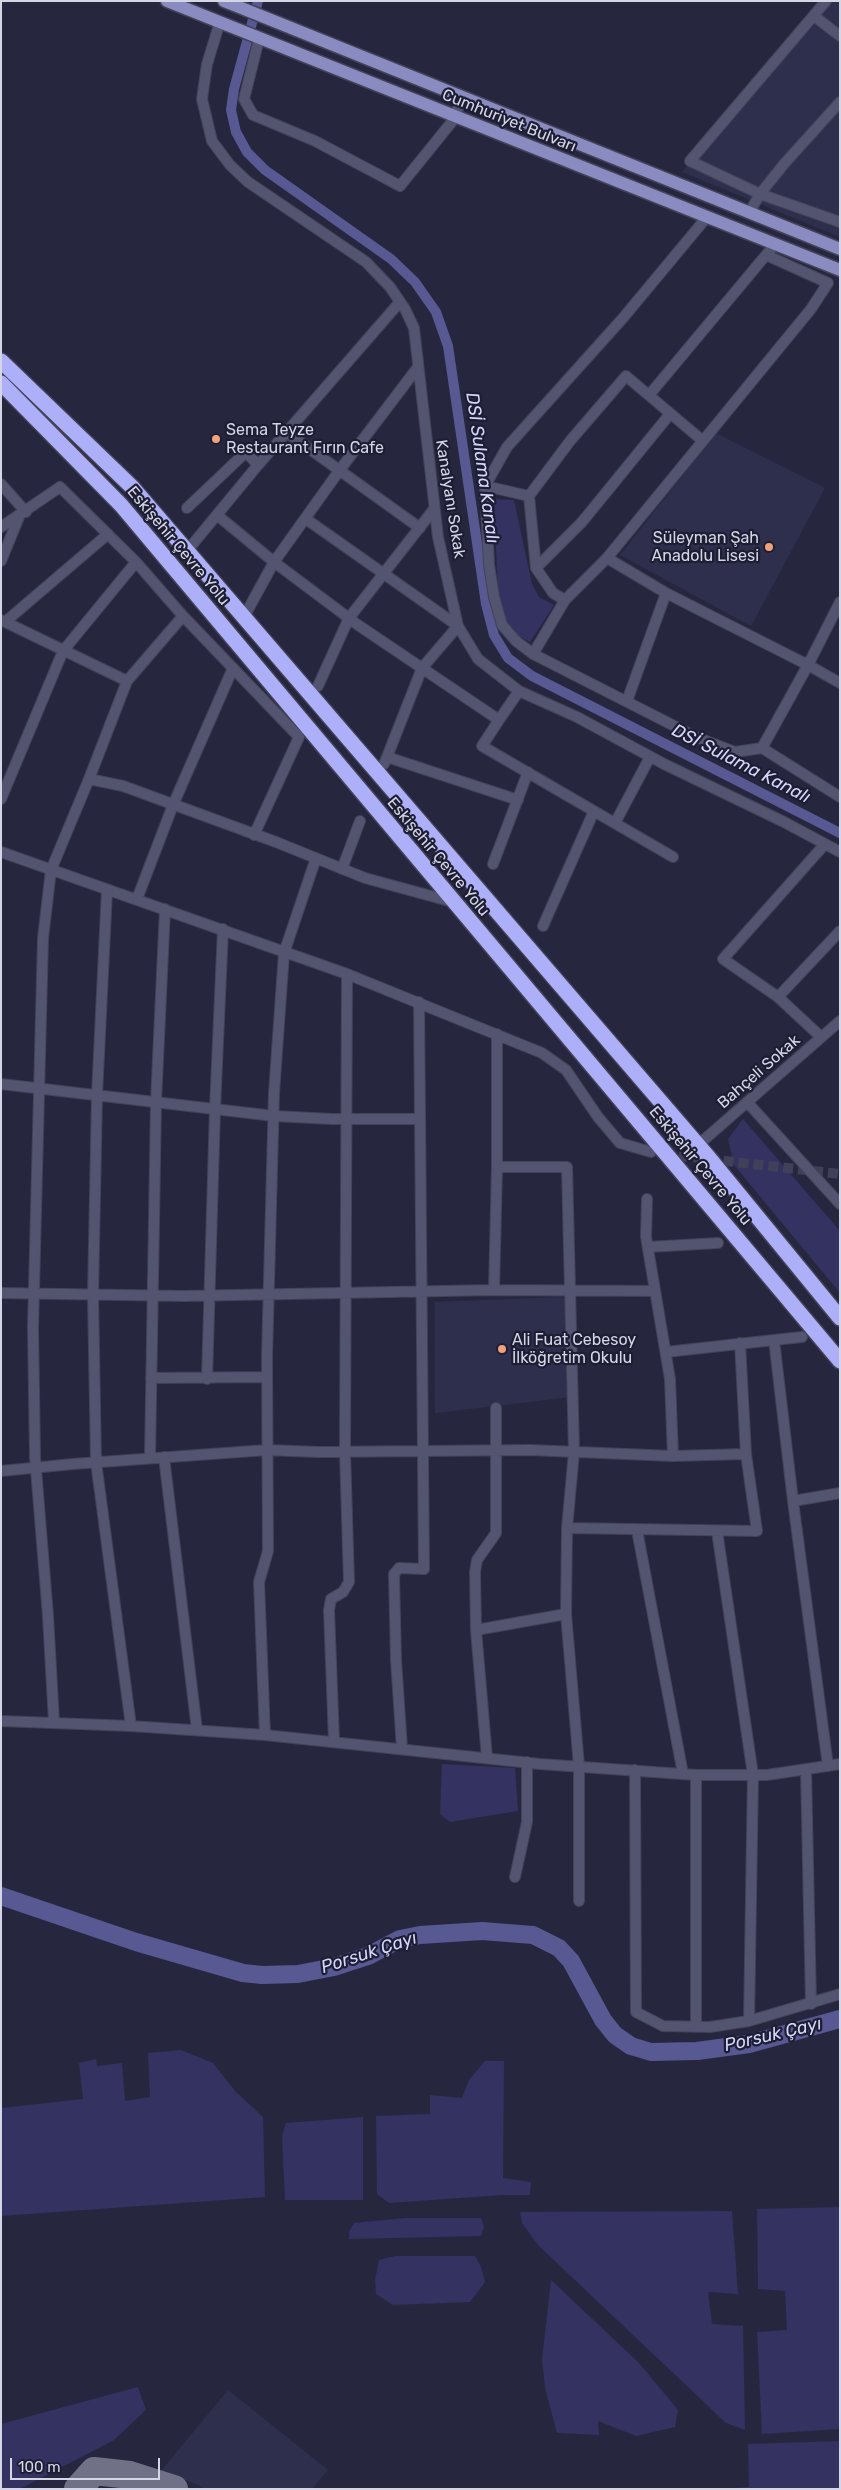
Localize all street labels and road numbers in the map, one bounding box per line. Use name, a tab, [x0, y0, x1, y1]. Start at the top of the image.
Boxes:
street label: Cumhuriyet Bulvarı	[439, 85, 579, 157]
street label: Kanalyanı Sokak	[431, 438, 469, 560]
street label: Eskişehir Çevre Yolu	[123, 483, 233, 609]
street label: Eskişehir Çevre Yolu	[383, 794, 493, 920]
street label: Bahçeli Sokak	[714, 1031, 804, 1113]
street label: Eskişehir Çevre Yolu	[645, 1103, 755, 1229]

